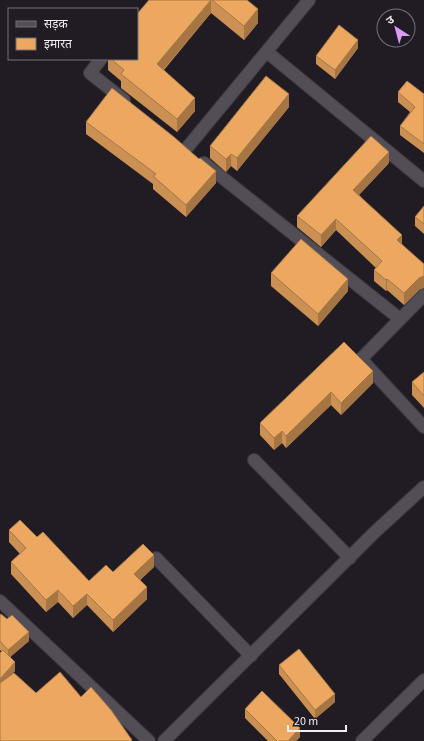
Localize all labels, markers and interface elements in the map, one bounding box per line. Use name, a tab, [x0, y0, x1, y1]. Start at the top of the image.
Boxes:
legend	[8, 8, 138, 60]
north arrow	[376, 8, 416, 48]
text: उ	[383, 12, 398, 28]
text: सड़क	[44, 16, 69, 33]
text: इमारत	[44, 36, 73, 53]
scale bar	[288, 707, 346, 733]
text: 20 m	[294, 713, 318, 730]

